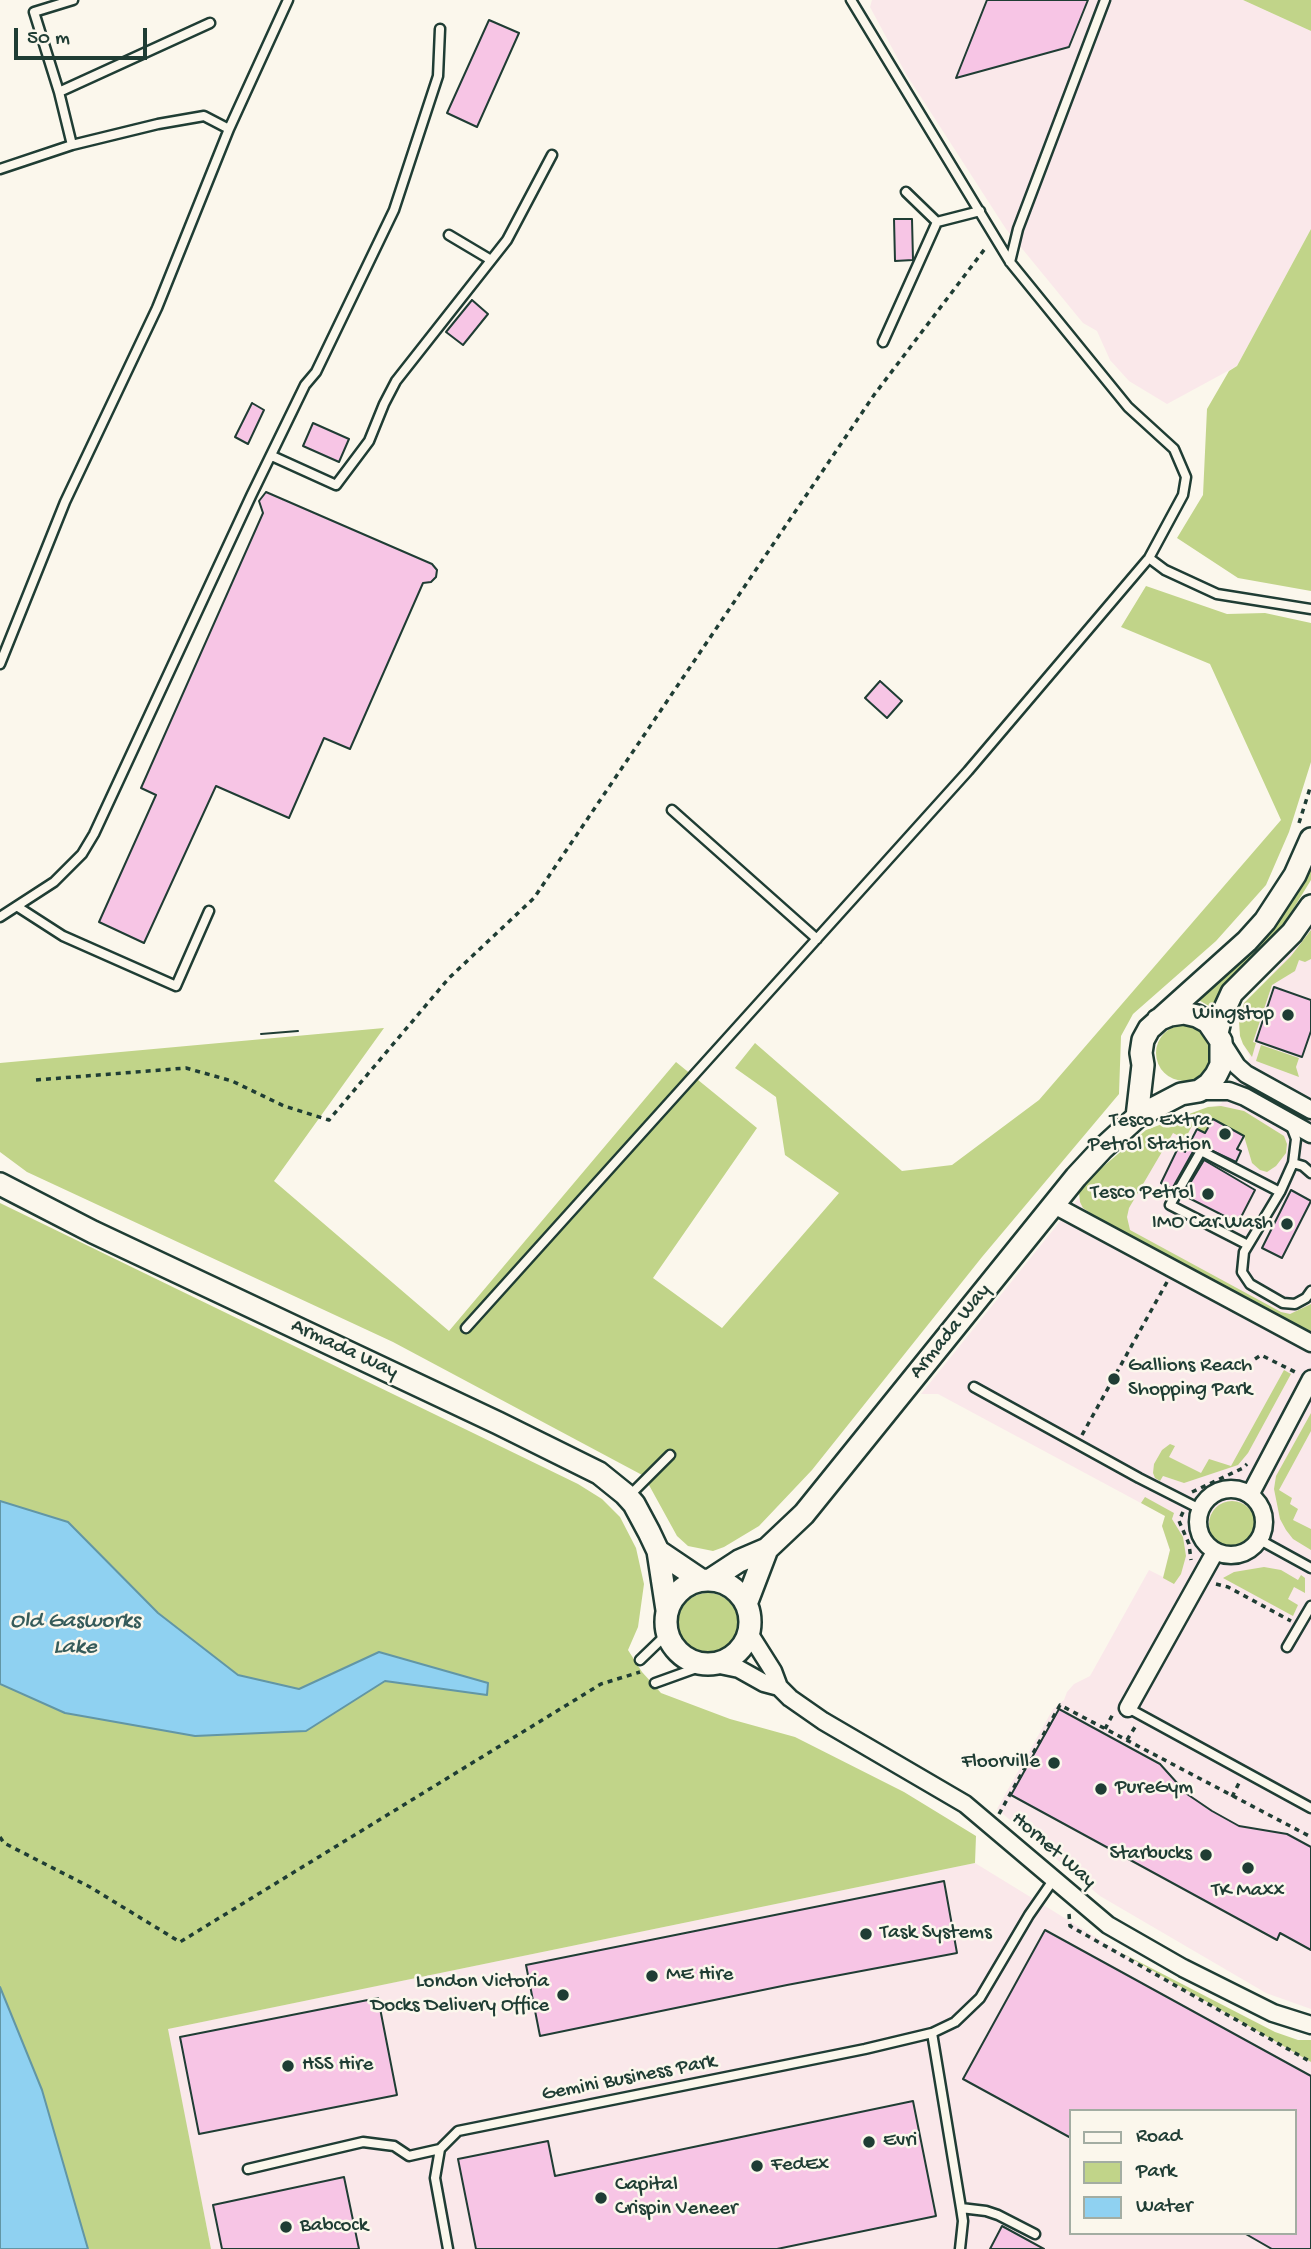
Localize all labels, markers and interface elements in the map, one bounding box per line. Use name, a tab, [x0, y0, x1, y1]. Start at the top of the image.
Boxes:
scale bar	[18, 14, 150, 58]
text: 50 m	[27, 27, 70, 52]
place label: Wingstop	[1192, 1002, 1274, 1028]
marker: Wingstop	[1280, 1007, 1296, 1023]
place label: Tesco Extra Petrol Station	[1088, 1109, 1211, 1159]
marker: Tesco Extra Petrol Station	[1217, 1126, 1233, 1142]
place label: Tesco Petrol	[1090, 1181, 1194, 1207]
marker: Tesco Petrol	[1200, 1186, 1216, 1202]
place label: IMO Car Wash	[1152, 1211, 1273, 1237]
marker: IMO Car Wash	[1279, 1216, 1295, 1232]
street label: Armada Way	[905, 1279, 997, 1385]
street label: Armada Way	[286, 1314, 402, 1386]
place label: Gallions Reach Shopping Park	[1128, 1354, 1252, 1404]
marker: Gallions Reach Shopping Park	[1106, 1371, 1122, 1387]
water label: Old Gasworks Lake	[10, 1608, 140, 1662]
place label: Floorville	[961, 1750, 1040, 1776]
marker: Floorville	[1046, 1755, 1062, 1771]
place label: PureGym	[1115, 1776, 1193, 1802]
marker: PureGym	[1093, 1781, 1109, 1797]
street label: Hornet Way	[1005, 1807, 1101, 1895]
place label: Starbucks	[1109, 1842, 1192, 1868]
marker: Starbucks	[1198, 1847, 1214, 1863]
marker: TK Maxx	[1240, 1860, 1256, 1876]
place label: TK Maxx	[1212, 1879, 1284, 1905]
place label: Task Systems	[880, 1921, 992, 1947]
marker: Task Systems	[858, 1926, 874, 1942]
place label: ME Hire	[666, 1963, 733, 1989]
marker: ME Hire	[644, 1968, 660, 1984]
place label: London Victoria Docks Delivery Office	[371, 1970, 549, 2020]
marker: London Victoria Docks Delivery Office	[555, 1987, 571, 2003]
street label: Gemini Business Park	[540, 2050, 718, 2108]
place label: HSS Hire	[302, 2053, 373, 2079]
marker: HSS Hire	[280, 2058, 296, 2074]
legend	[1070, 2109, 1297, 2235]
text: Road	[1136, 2125, 1182, 2150]
place label: Evri	[883, 2129, 917, 2155]
marker: Evri	[861, 2134, 877, 2150]
place label: FedEx	[771, 2153, 829, 2179]
marker: FedEx	[749, 2158, 765, 2174]
text: Park	[1136, 2160, 1176, 2185]
place label: Capital Crispin Veneer	[615, 2173, 738, 2223]
marker: Capital Crispin Veneer	[593, 2190, 609, 2206]
text: Water	[1136, 2195, 1192, 2220]
place label: Babcock	[300, 2214, 368, 2240]
marker: Babcock	[278, 2219, 294, 2235]

